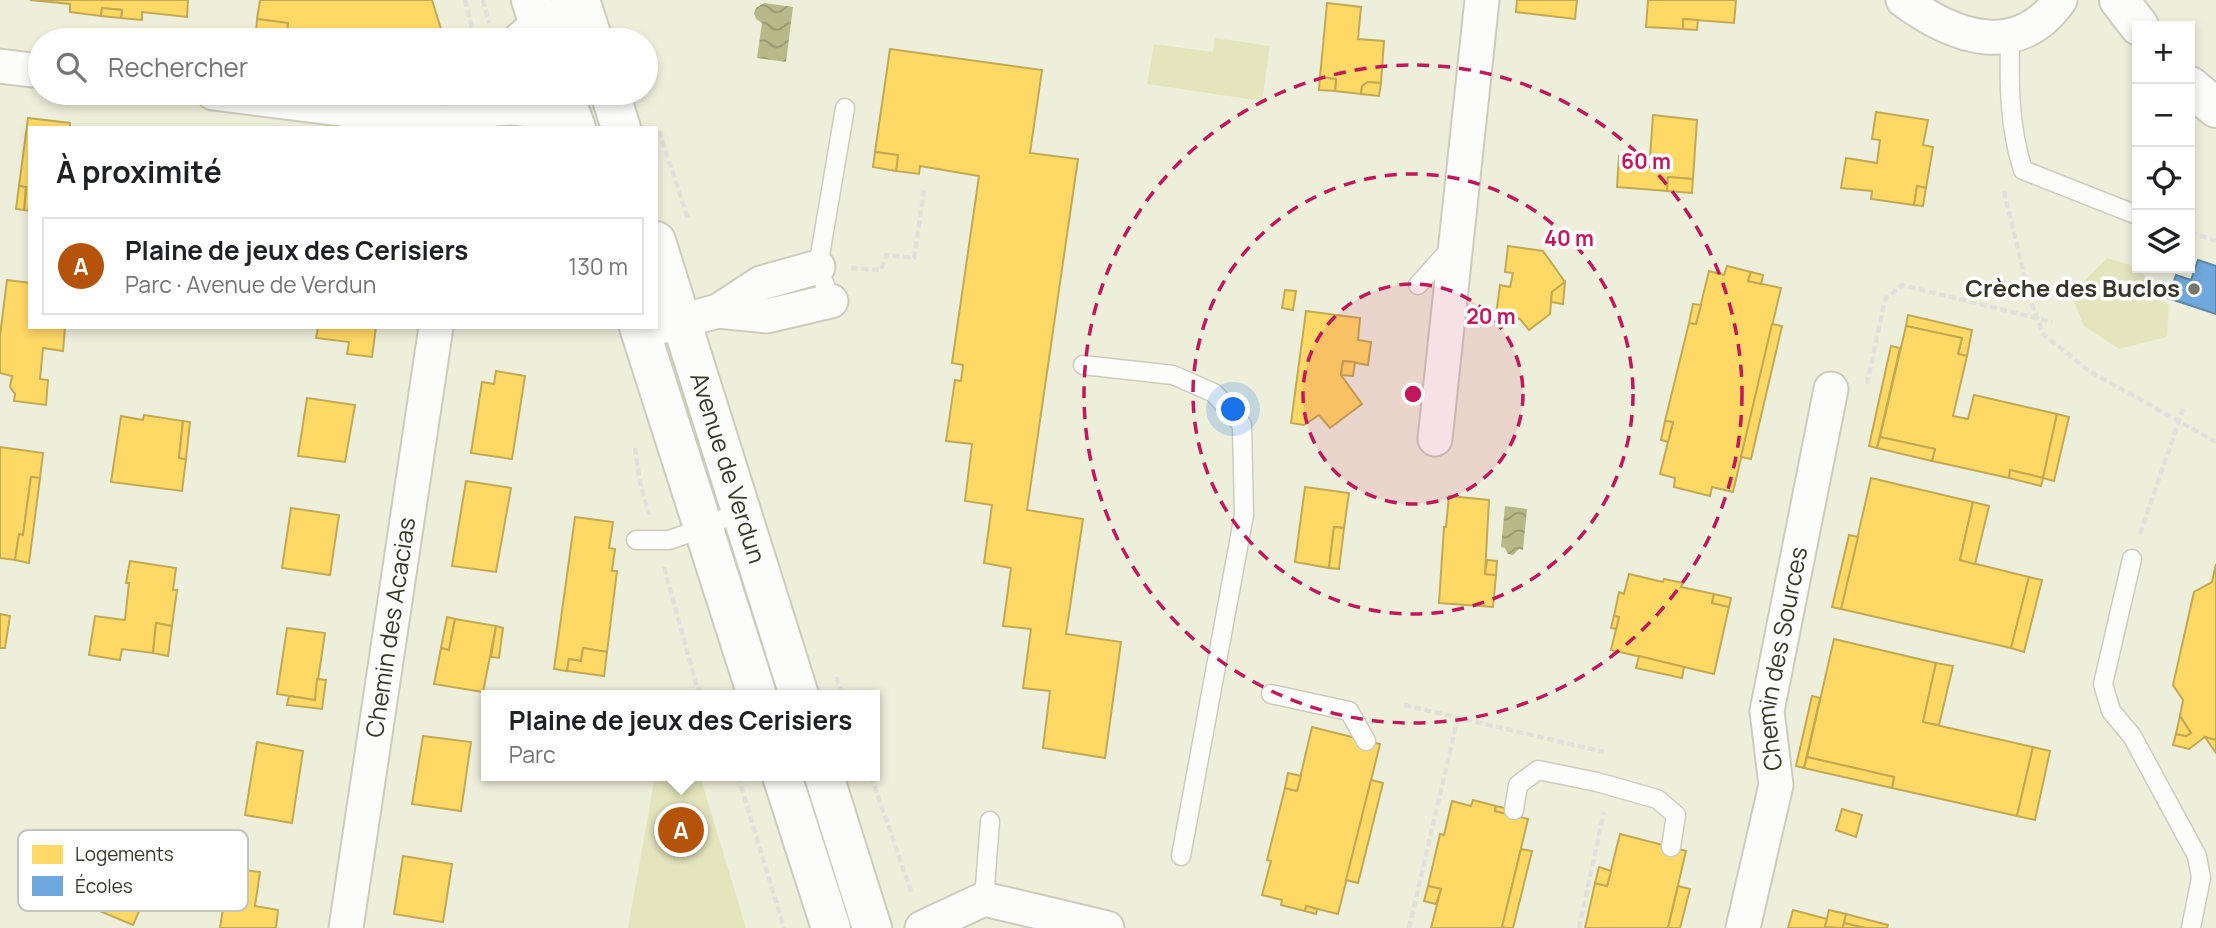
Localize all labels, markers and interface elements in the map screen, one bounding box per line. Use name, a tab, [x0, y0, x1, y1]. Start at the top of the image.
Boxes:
map controls	[2132, 21, 2195, 273]
button: +	[2132, 21, 2195, 84]
search box	[28, 28, 658, 105]
icon: search	[52, 48, 90, 86]
text: Rechercher	[108, 49, 248, 85]
button: −	[2132, 84, 2195, 147]
text: 60 m	[1621, 147, 1671, 175]
button: locate	[2132, 147, 2195, 210]
text: À proximité	[56, 151, 222, 192]
button: layers	[2132, 210, 2195, 273]
text: 40 m	[1544, 224, 1594, 252]
text: Plaine de jeux des Cerisiers	[125, 232, 468, 268]
text: A	[73, 250, 89, 282]
text: 130 m	[568, 250, 628, 282]
text: Parc · Avenue de Verdun	[125, 268, 376, 300]
place label: Crèche des Buclos	[1965, 271, 2180, 304]
marker: Crèche des Buclos	[2186, 281, 2202, 297]
text: 20 m	[1466, 302, 1516, 330]
street label: Avenue de Verdun	[683, 368, 774, 567]
centre of rings	[1401, 382, 1425, 406]
your location	[1216, 392, 1250, 426]
street label: Chemin des Acacias	[357, 515, 422, 739]
street label: Chemin des Sources	[1748, 543, 1814, 773]
popup	[481, 690, 880, 781]
text: Plaine de jeux des Cerisiers	[509, 702, 852, 738]
text: Parc	[509, 738, 556, 770]
pin: A	[658, 804, 704, 856]
legend	[18, 830, 248, 911]
text: Logements	[75, 841, 174, 867]
text: Écoles	[75, 873, 133, 899]

